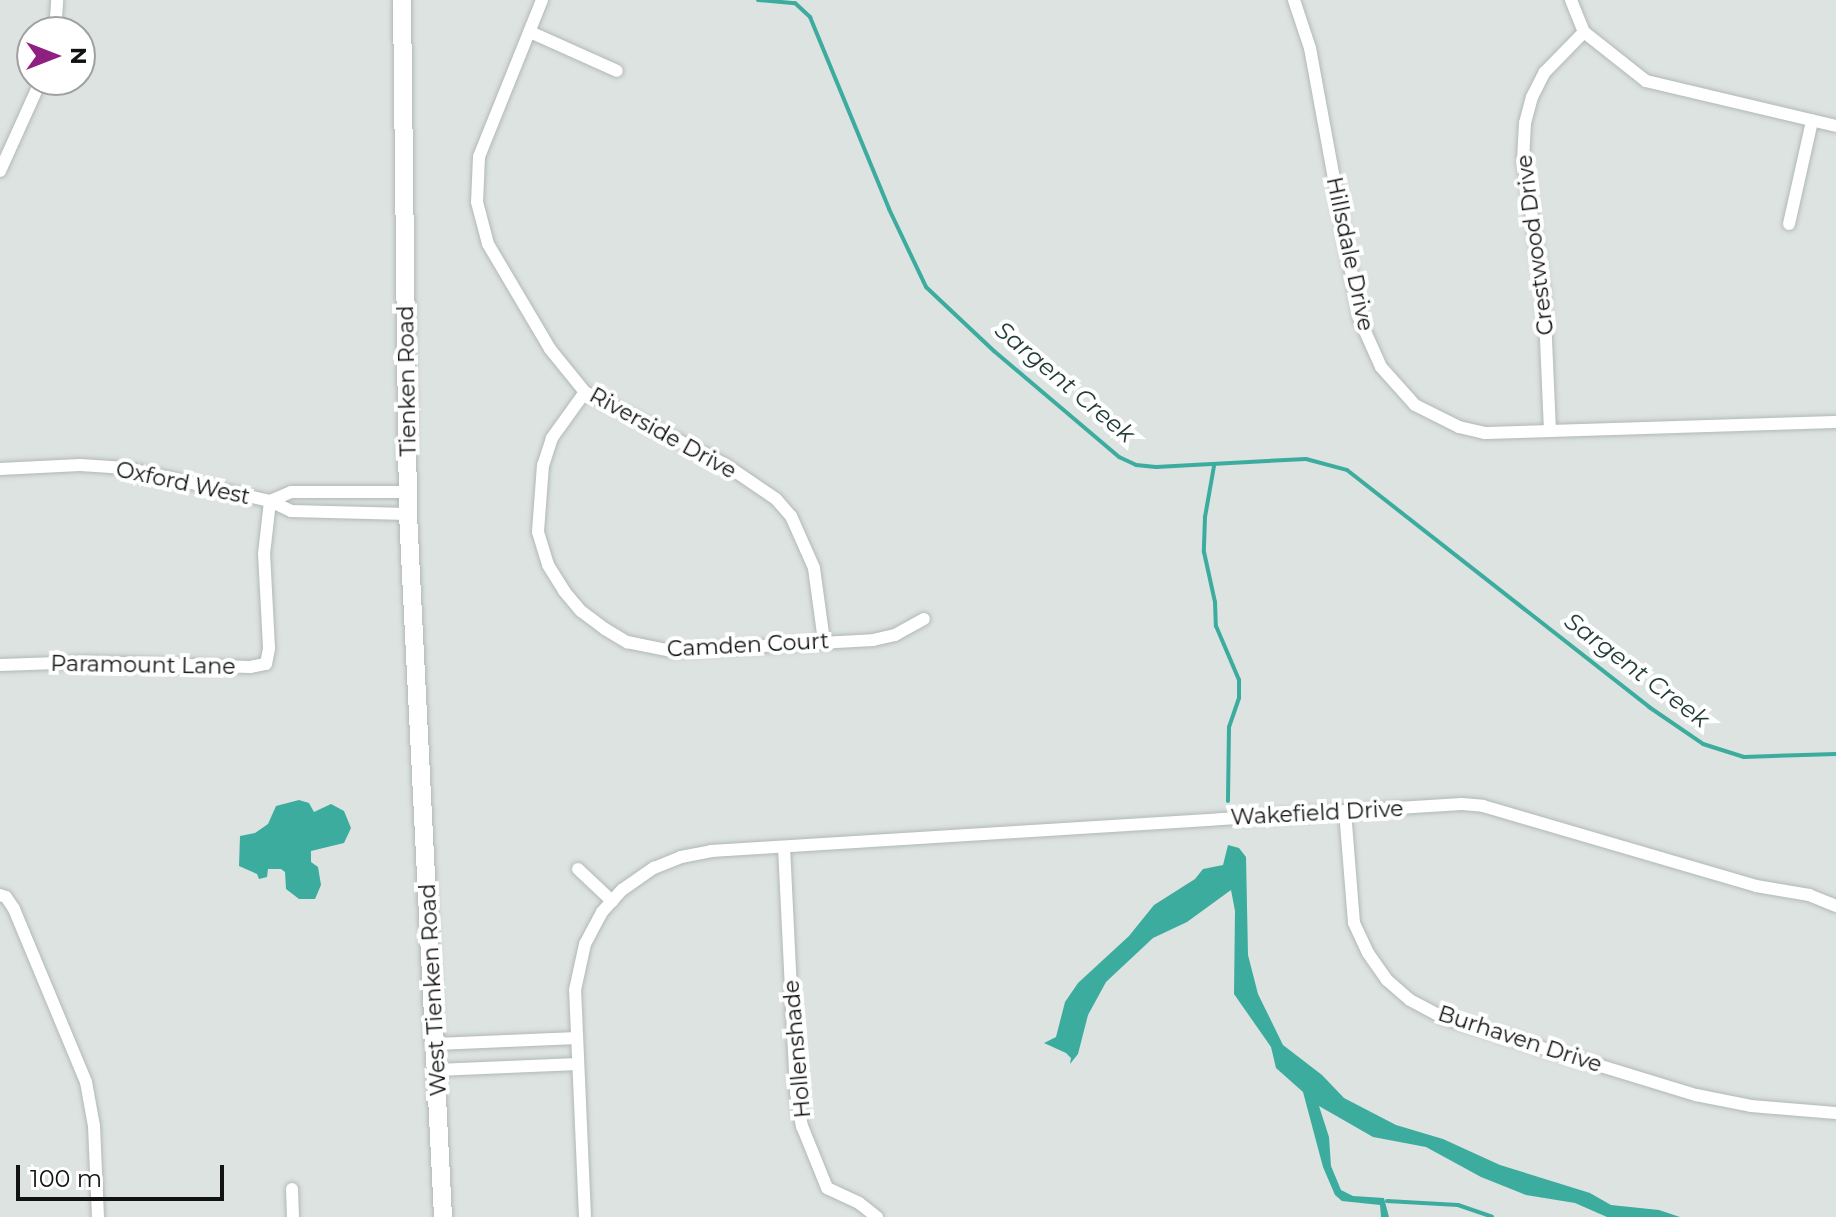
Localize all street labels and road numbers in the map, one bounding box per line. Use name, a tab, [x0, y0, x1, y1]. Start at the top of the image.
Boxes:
street label: Crestwood Drive	[1511, 153, 1559, 337]
street label: Hillsdale Drive	[1321, 175, 1379, 333]
street label: Tienken Road	[392, 305, 422, 457]
street label: Riverside Drive	[585, 382, 741, 484]
street label: Oxford West	[114, 456, 252, 510]
street label: Camden Court	[666, 628, 830, 662]
street label: Paramount Lane	[50, 650, 236, 680]
street label: Wakefield Drive	[1230, 795, 1404, 831]
street label: West Tienken Road	[414, 883, 452, 1097]
street label: Hollenshade	[778, 979, 816, 1119]
street label: Burhaven Drive	[1435, 1000, 1605, 1078]

